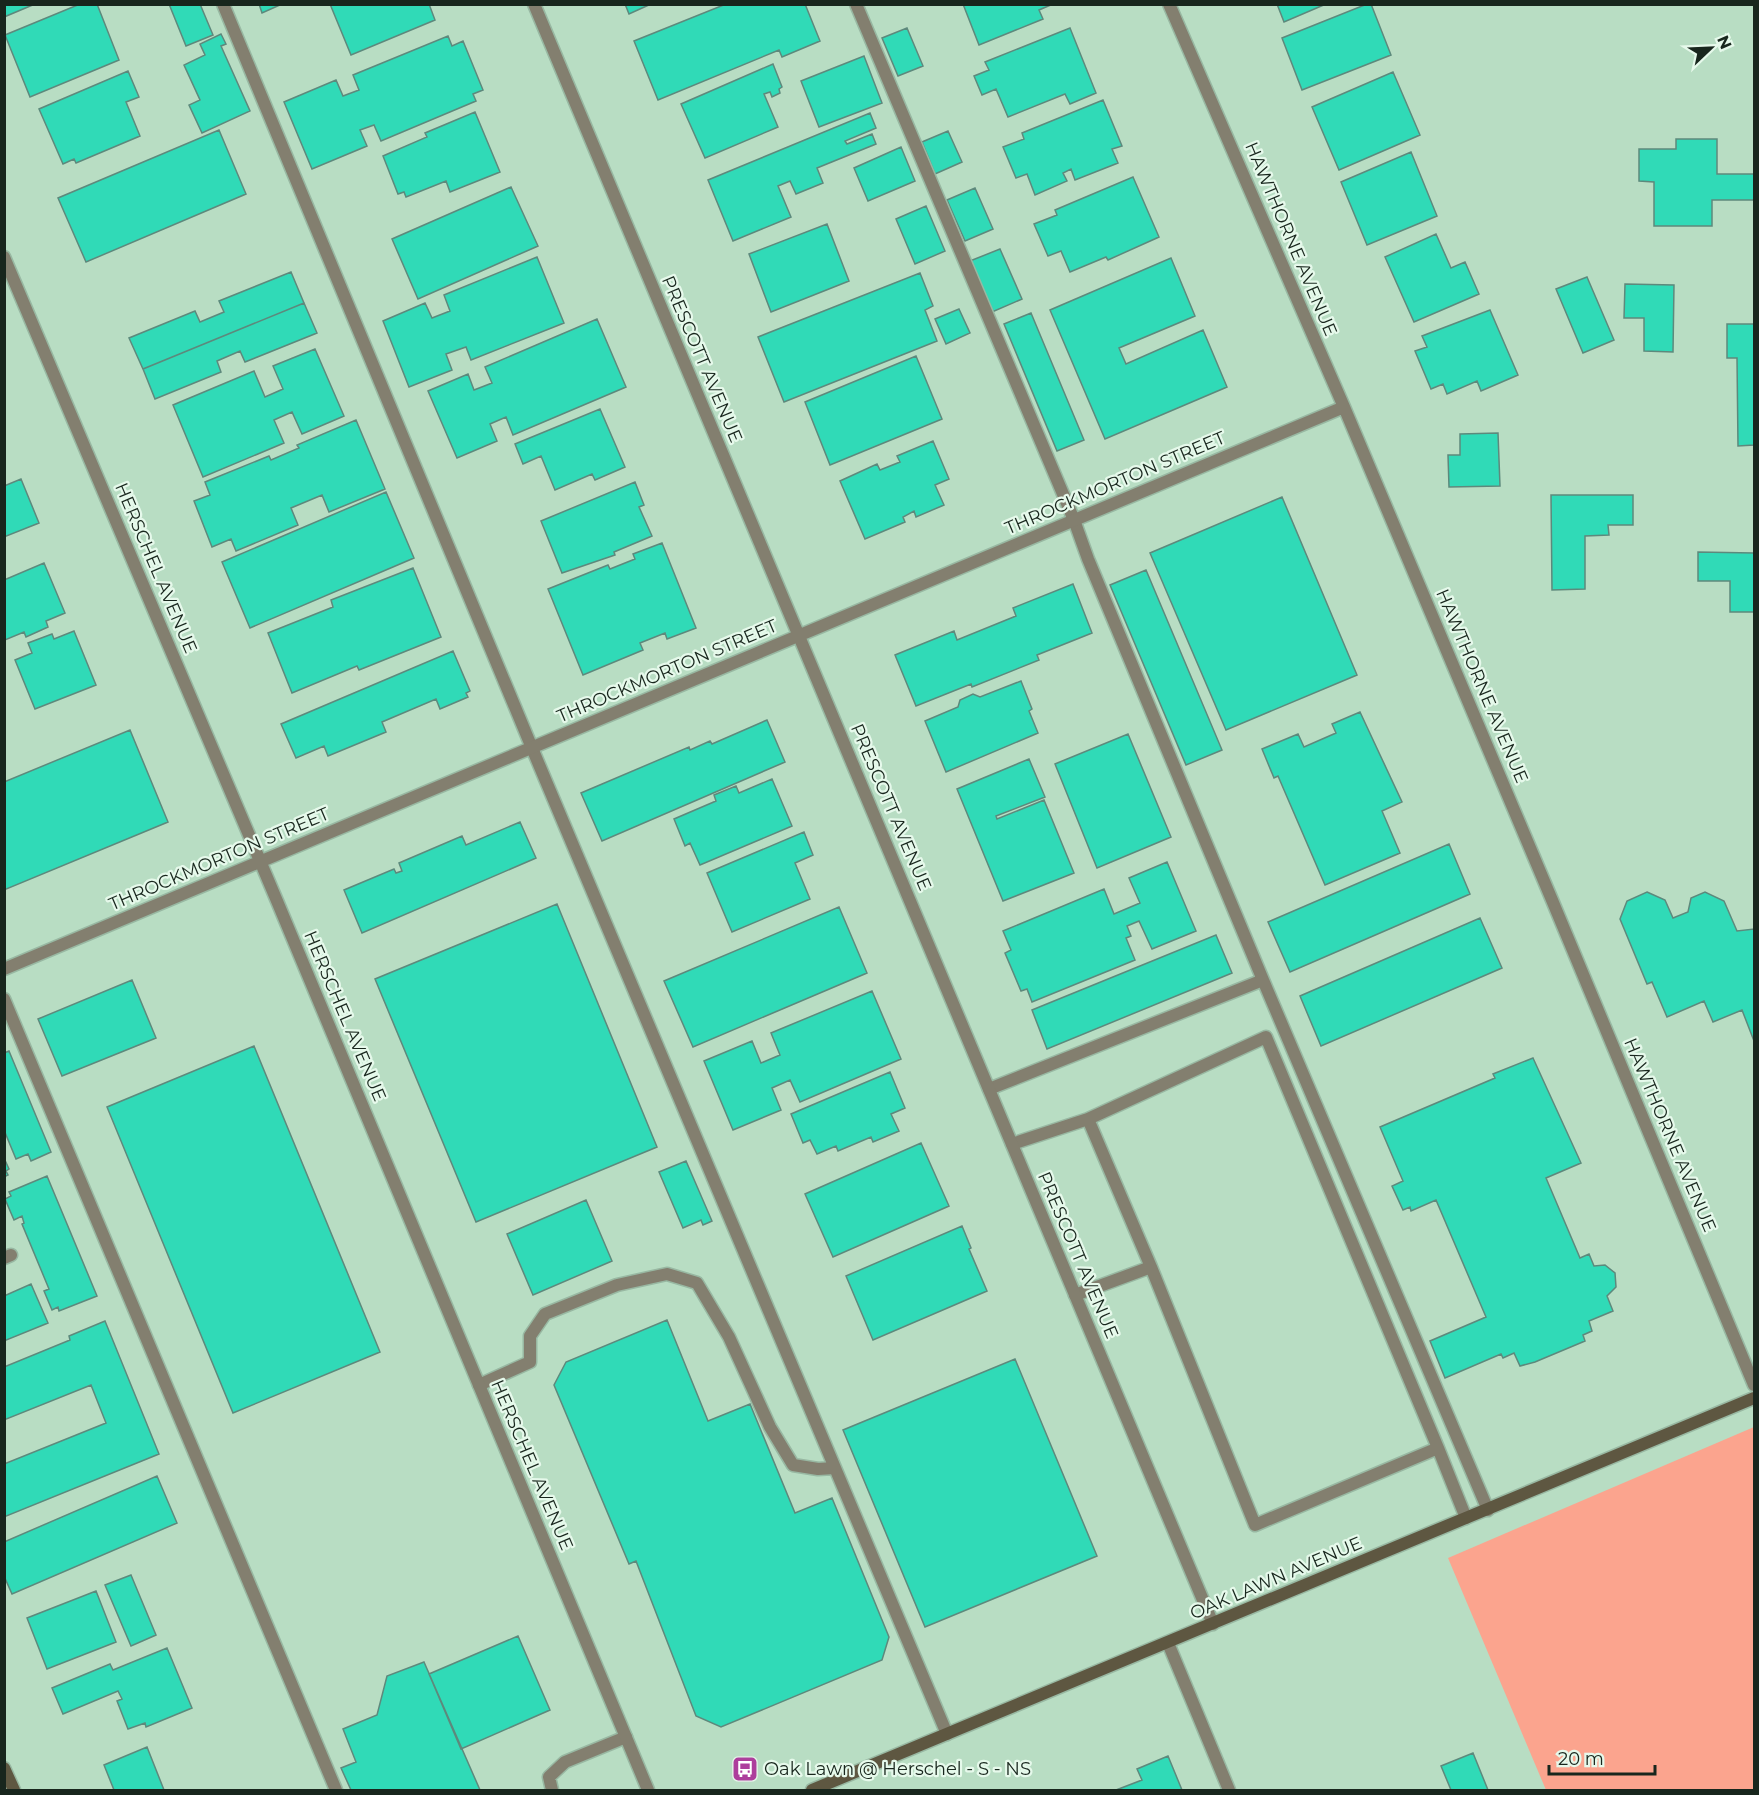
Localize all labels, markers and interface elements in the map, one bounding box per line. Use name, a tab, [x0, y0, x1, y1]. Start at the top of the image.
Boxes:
north arrow	[1681, 18, 1741, 78]
text: N	[1713, 33, 1736, 52]
street label: HAWTHORNE AVENUE	[1240, 139, 1342, 339]
street label: PRESCOTT AVENUE	[657, 272, 747, 446]
street label: THROCKMORTON STREET	[1002, 426, 1229, 539]
street label: HERSCHEL AVENUE	[110, 479, 202, 657]
street label: HAWTHORNE AVENUE	[1431, 586, 1533, 786]
street label: THROCKMORTON STREET	[554, 614, 781, 727]
street label: PRESCOTT AVENUE	[846, 720, 936, 894]
street label: THROCKMORTON STREET	[106, 802, 333, 915]
street label: HERSCHEL AVENUE	[299, 927, 391, 1105]
street label: HAWTHORNE AVENUE	[1619, 1035, 1721, 1235]
street label: PRESCOTT AVENUE	[1033, 1168, 1123, 1342]
street label: HERSCHEL AVENUE	[486, 1376, 578, 1554]
street label: OAK LAWN AVENUE	[1187, 1532, 1365, 1624]
scale bar	[1549, 1738, 1656, 1776]
text: 20 m	[1558, 1748, 1604, 1770]
bus stop icon: Oak Lawn @ Herschel - S - NS	[730, 1754, 760, 1784]
place label: Oak Lawn @ Herschel - S - NS	[764, 1758, 1031, 1780]

